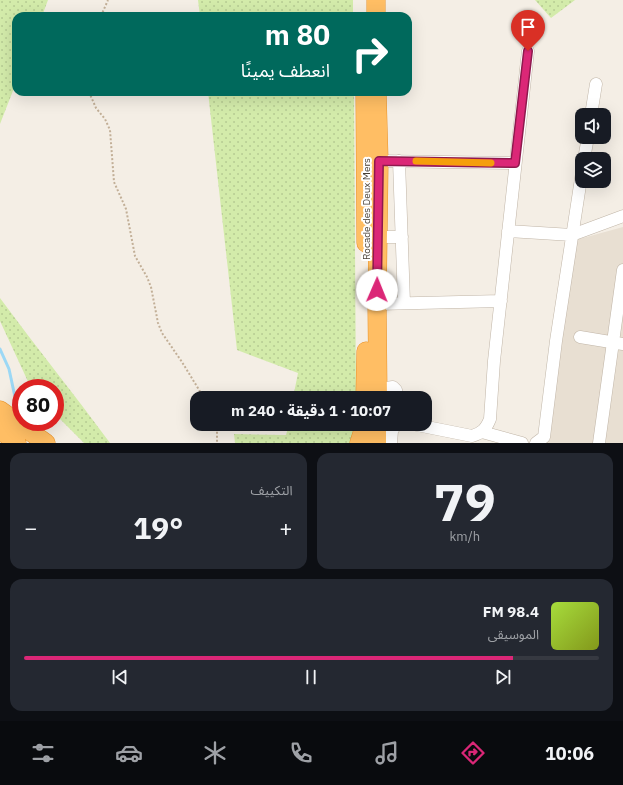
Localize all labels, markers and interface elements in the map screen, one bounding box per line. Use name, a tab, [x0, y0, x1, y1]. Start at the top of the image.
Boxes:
pin	[511, 10, 545, 51]
text: 80 m	[265, 16, 330, 53]
icon: arrive	[517, 16, 539, 38]
icon: right	[344, 28, 396, 80]
text: انعطف يمينًا	[241, 59, 330, 82]
map controls	[575, 108, 611, 188]
button: sound	[575, 108, 611, 144]
button: layers	[575, 152, 611, 188]
street label: Rocade des Deux Mers	[360, 158, 373, 260]
position arrow	[356, 269, 398, 311]
speed limit sign: 80	[12, 379, 64, 431]
text: 10:07 · 1 دقيقة · 240 m	[231, 401, 391, 420]
text: 79	[434, 468, 496, 535]
text: التكييف	[251, 482, 293, 499]
text: 19°	[133, 508, 183, 547]
text: −	[24, 513, 37, 542]
text: +	[279, 513, 292, 542]
text: km/h	[449, 528, 480, 545]
text: 98.4 FM	[483, 602, 539, 621]
text: الموسيقى	[488, 626, 539, 643]
icon: previous	[109, 666, 131, 688]
icon: pause	[300, 666, 322, 688]
icon: next	[492, 666, 514, 688]
icon: filters	[29, 739, 57, 767]
icon: car	[115, 739, 143, 767]
icon: climate	[201, 739, 229, 767]
icon: phone	[287, 739, 315, 767]
icon: music	[373, 739, 401, 767]
icon: directions	[459, 739, 487, 767]
text: 10:06	[545, 742, 594, 765]

